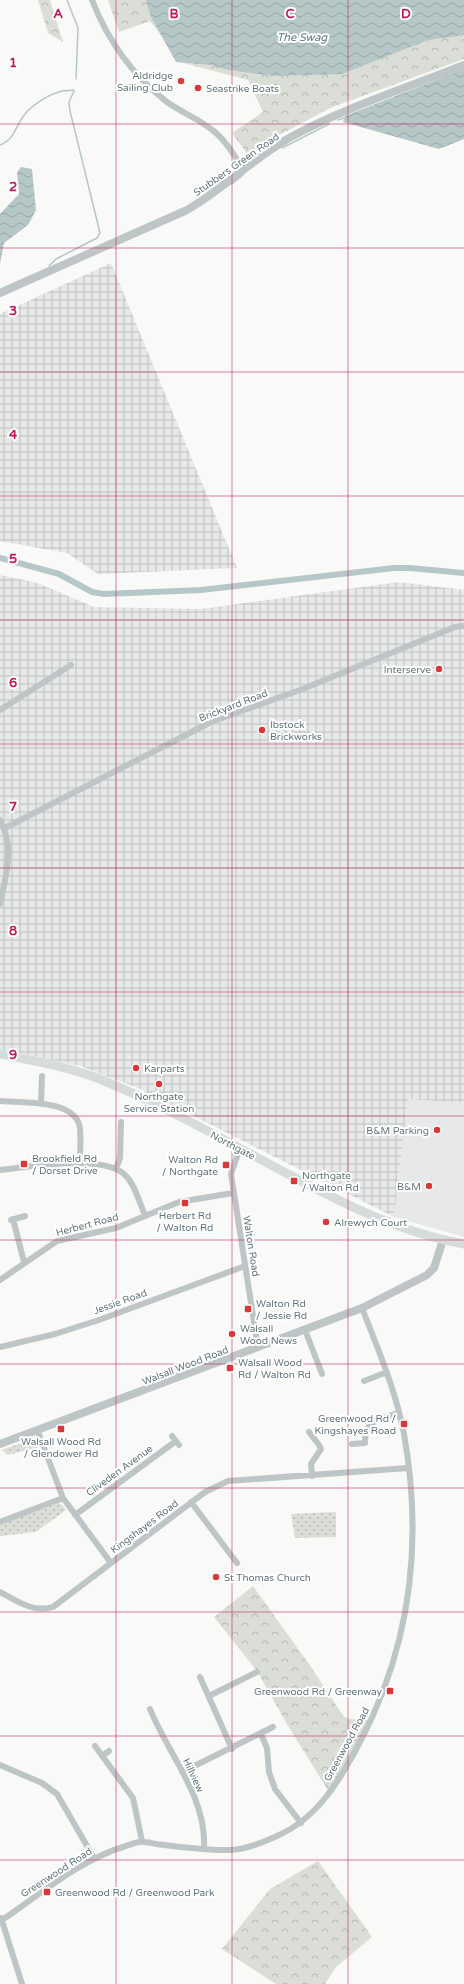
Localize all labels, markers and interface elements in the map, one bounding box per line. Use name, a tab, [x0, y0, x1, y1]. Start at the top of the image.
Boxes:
text: A	[53, 6, 63, 22]
text: B	[169, 6, 179, 22]
text: C	[285, 6, 295, 22]
text: D	[401, 6, 411, 22]
water label: The Swag	[277, 31, 328, 44]
text: 1	[9, 55, 17, 71]
place label: Aldridge Sailing Club	[117, 70, 173, 94]
marker: Aldridge Sailing Club	[176, 76, 186, 86]
marker: Seastrike Boats	[193, 83, 203, 93]
place label: Seastrike Boats	[206, 83, 279, 95]
street label: Stubbers Green Road	[191, 131, 282, 199]
text: 2	[9, 179, 17, 195]
text: 3	[9, 303, 17, 319]
text: 4	[9, 427, 18, 443]
text: 5	[9, 551, 17, 567]
place label: Interserve	[384, 664, 431, 676]
marker: Interserve	[434, 664, 444, 674]
text: 6	[9, 675, 17, 691]
street label: Brickyard Road	[197, 687, 269, 725]
place label: Ibstock Brickworks	[270, 719, 322, 743]
marker: Ibstock Brickworks	[257, 725, 267, 735]
text: 7	[9, 799, 17, 815]
text: 8	[9, 923, 17, 939]
text: 9	[9, 1047, 17, 1063]
marker: Karparts	[131, 1063, 141, 1073]
place label: Karparts	[144, 1063, 185, 1075]
marker: Northgate Service Station	[154, 1079, 164, 1089]
place label: Northgate Service Station	[124, 1091, 194, 1115]
place label: B&M Parking	[366, 1125, 429, 1137]
marker: B&M Parking	[432, 1125, 442, 1135]
street label: Northgate	[208, 1129, 257, 1163]
place label: Brookfield Rd / Dorset Drive	[32, 1153, 98, 1177]
place label: Walton Rd / Northgate	[162, 1154, 218, 1178]
marker: Brookfield Rd / Dorset Drive	[19, 1159, 29, 1169]
marker: Walton Rd / Northgate	[221, 1160, 231, 1170]
place label: Northgate / Walton Rd	[302, 1170, 359, 1194]
marker: Northgate / Walton Rd	[289, 1176, 299, 1186]
place label: B&M	[397, 1181, 421, 1193]
marker: B&M	[424, 1181, 434, 1191]
marker: Herbert Rd / Walton Rd	[180, 1198, 190, 1208]
place label: Herbert Rd / Walton Rd	[157, 1210, 213, 1234]
street label: Herbert Road	[55, 1211, 120, 1239]
street label: Walton Road	[240, 1215, 262, 1277]
marker: Alrewych Court	[321, 1217, 331, 1227]
place label: Alrewych Court	[334, 1217, 407, 1229]
street label: Jessie Road	[92, 1287, 149, 1317]
place label: Walton Rd / Jessie Rd	[256, 1298, 307, 1322]
marker: Walton Rd / Jessie Rd	[243, 1304, 253, 1314]
place label: Walsall Wood News	[240, 1323, 297, 1347]
marker: Walsall Wood News	[227, 1329, 237, 1339]
street label: Walsall Wood Road	[140, 1344, 230, 1388]
place label: Walsall Wood Rd / Walton Rd	[238, 1357, 311, 1381]
marker: Walsall Wood Rd / Walton Rd	[225, 1363, 235, 1373]
place label: Greenwood Rd / Kingshayes Road	[315, 1413, 396, 1437]
marker: Greenwood Rd / Kingshayes Road	[399, 1419, 409, 1429]
marker: Walsall Wood Rd / Glendower Rd	[56, 1424, 66, 1434]
place label: Walsall Wood Rd / Glendower Rd	[21, 1436, 101, 1460]
street label: Cliveden Avenue	[84, 1442, 155, 1499]
street label: Kingshayes Road	[108, 1497, 181, 1556]
marker: St Thomas Church	[211, 1572, 221, 1582]
place label: St Thomas Church	[224, 1572, 311, 1584]
place label: Greenwood Rd / Greenway	[254, 1686, 383, 1698]
marker: Greenwood Rd / Greenway	[385, 1686, 395, 1696]
street label: Greenwood Road	[322, 1705, 372, 1784]
street label: Hillview	[180, 1756, 206, 1794]
street label: Greenwood Road	[19, 1845, 94, 1900]
marker: Greenwood Rd / Greenwood Park	[42, 1887, 52, 1897]
place label: Greenwood Rd / Greenwood Park	[55, 1887, 215, 1899]

